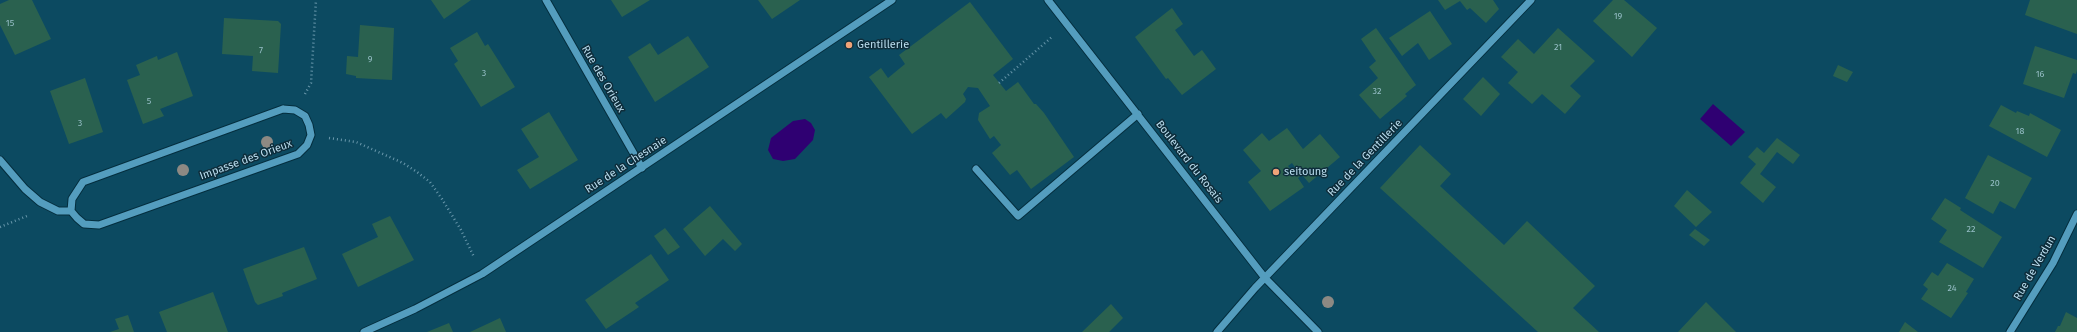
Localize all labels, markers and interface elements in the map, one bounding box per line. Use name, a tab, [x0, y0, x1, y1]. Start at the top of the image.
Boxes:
house number: 19	[1614, 11, 1622, 21]
house number: 15	[6, 18, 14, 28]
place label: Gentillerie	[857, 38, 909, 52]
marker: Gentillerie	[844, 40, 854, 50]
house number: 21	[1554, 42, 1562, 52]
street label: Rue des Orieux	[578, 43, 628, 115]
house number: 7	[259, 45, 263, 55]
house number: 9	[368, 54, 372, 64]
house number: 3	[482, 68, 486, 78]
house number: 16	[2036, 69, 2044, 79]
house number: 32	[1373, 86, 1381, 96]
house number: 5	[147, 96, 151, 106]
street label: Rue de la Gentillerie	[1325, 117, 1405, 199]
house number: 3	[78, 118, 82, 128]
street label: Boulevard du Rosais	[1153, 118, 1225, 206]
house number: 18	[2016, 126, 2024, 136]
street label: Rue de la Chesnaie	[583, 134, 669, 196]
street label: Impasse des Orieux	[198, 137, 294, 183]
place label: seitoung	[1284, 165, 1327, 179]
marker: seitoung	[1271, 167, 1281, 177]
house number: 20	[1990, 178, 2000, 188]
house number: 22	[1967, 224, 1975, 234]
street label: Rue de Verdun	[2011, 233, 2059, 303]
house number: 24	[1948, 283, 1956, 293]

